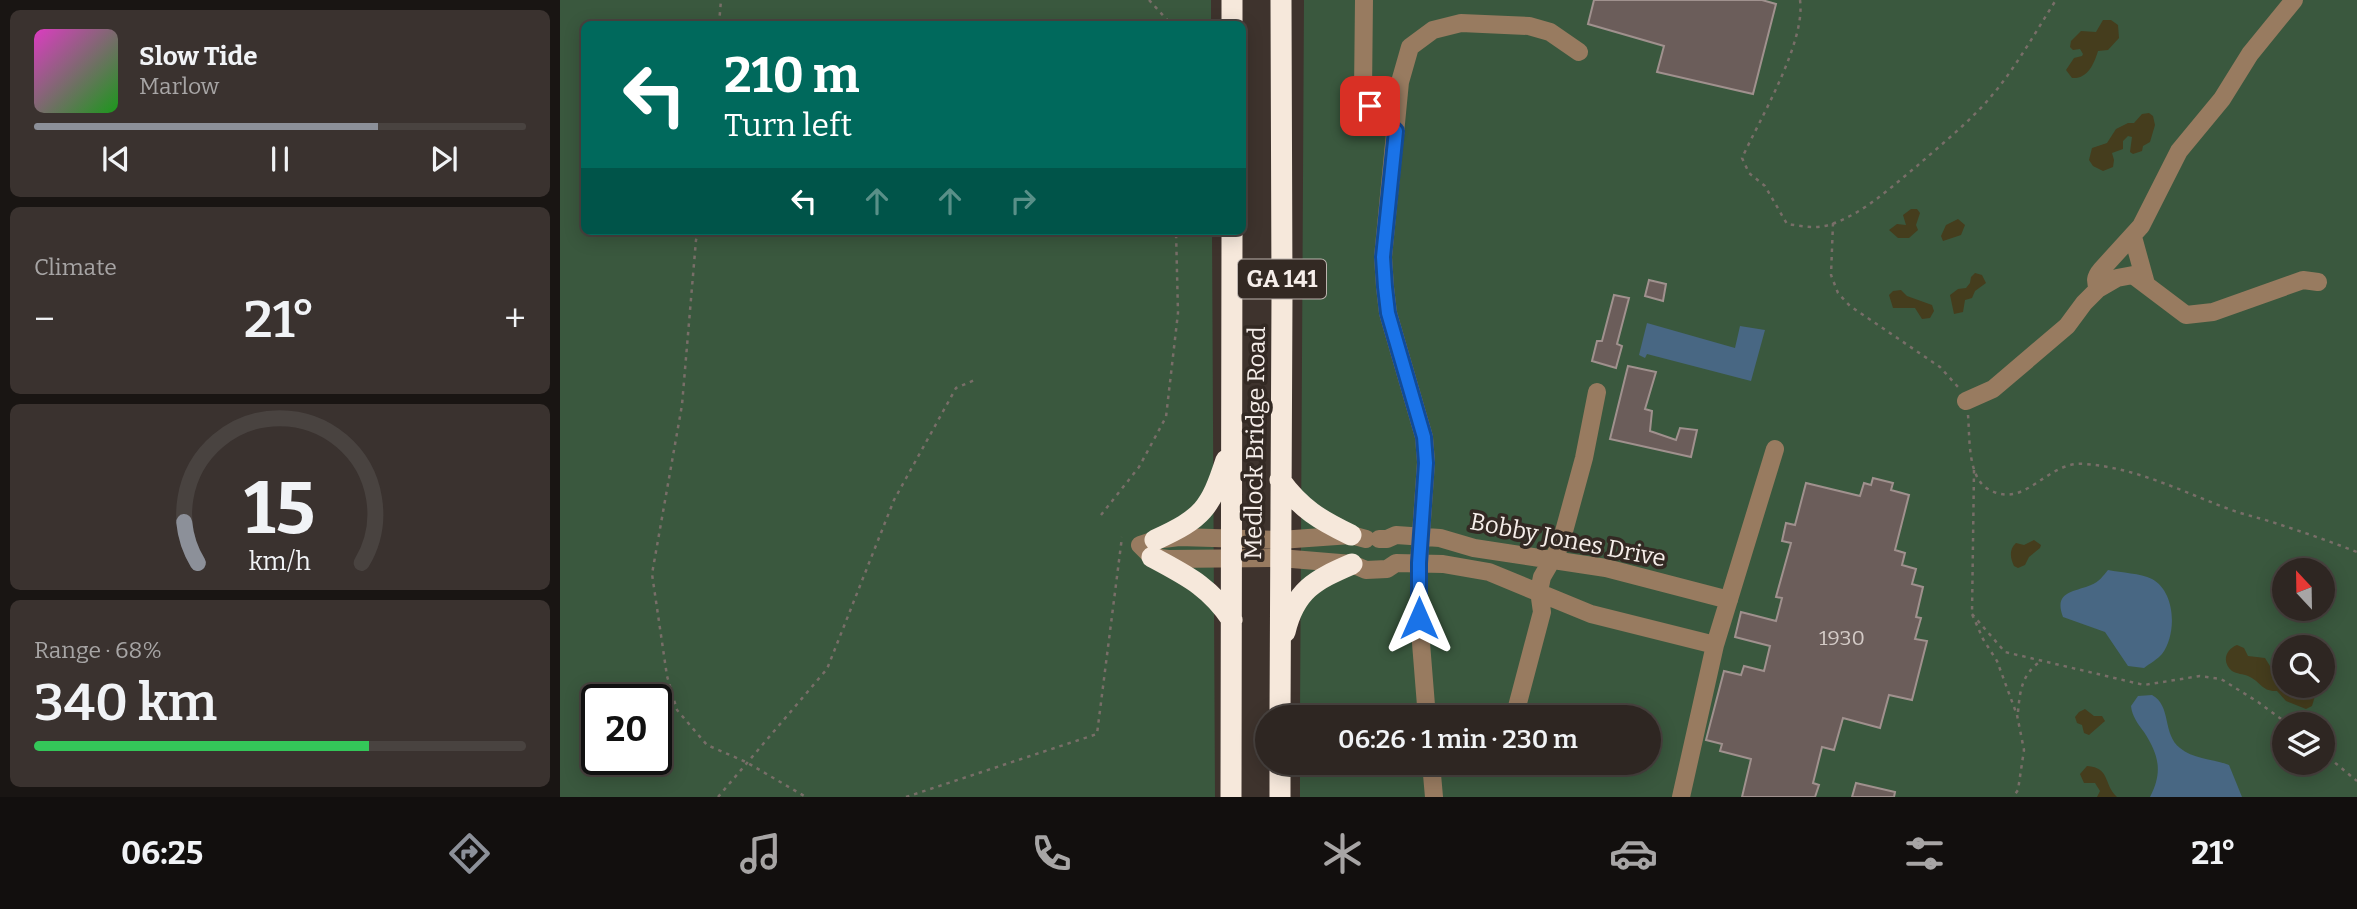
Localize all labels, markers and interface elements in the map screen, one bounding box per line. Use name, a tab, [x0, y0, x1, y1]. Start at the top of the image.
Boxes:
text: Slow Tide	[139, 41, 258, 72]
text: 210 m	[724, 46, 859, 105]
icon: left	[609, 49, 700, 140]
text: Marlow	[139, 72, 219, 100]
pin	[1340, 76, 1400, 136]
icon: arrive	[1351, 87, 1389, 125]
text: Turn left	[724, 106, 852, 144]
icon: previous	[97, 140, 135, 178]
icon: pause	[261, 140, 299, 178]
icon: next	[425, 140, 463, 178]
icon: left	[785, 182, 823, 220]
icon: ahead	[858, 182, 896, 220]
icon: ahead	[931, 182, 969, 220]
icon: right	[1004, 182, 1042, 220]
text: Climate	[34, 253, 117, 281]
road number: GA 141	[1238, 260, 1326, 298]
text: 21°	[244, 288, 315, 351]
text: −	[34, 296, 55, 342]
text: +	[504, 296, 526, 342]
street label: Medlock Bridge Road	[1239, 326, 1271, 560]
text: 15	[244, 465, 316, 552]
street label: Bobby Jones Drive	[1468, 507, 1668, 573]
text: km/h	[249, 547, 311, 577]
north arrow	[2272, 558, 2334, 621]
map controls	[2272, 558, 2335, 775]
position arrow	[1382, 581, 1456, 655]
house number: 1930	[1819, 625, 1865, 651]
button: search	[2272, 635, 2335, 698]
text: Range · 68%	[34, 636, 162, 664]
text: 340 km	[34, 671, 217, 734]
speed limit sign: 20	[581, 684, 672, 775]
button: layers	[2272, 712, 2335, 775]
text: 06:26 · 1 min · 230 m	[1338, 724, 1578, 755]
icon: directions	[445, 829, 494, 878]
icon: music	[736, 829, 785, 878]
icon: phone	[1027, 829, 1076, 878]
icon: climate	[1318, 829, 1367, 878]
icon: car	[1609, 829, 1658, 878]
icon: filters	[1900, 829, 1949, 878]
text: 06:25	[121, 834, 203, 872]
text: 21°	[2191, 834, 2236, 872]

